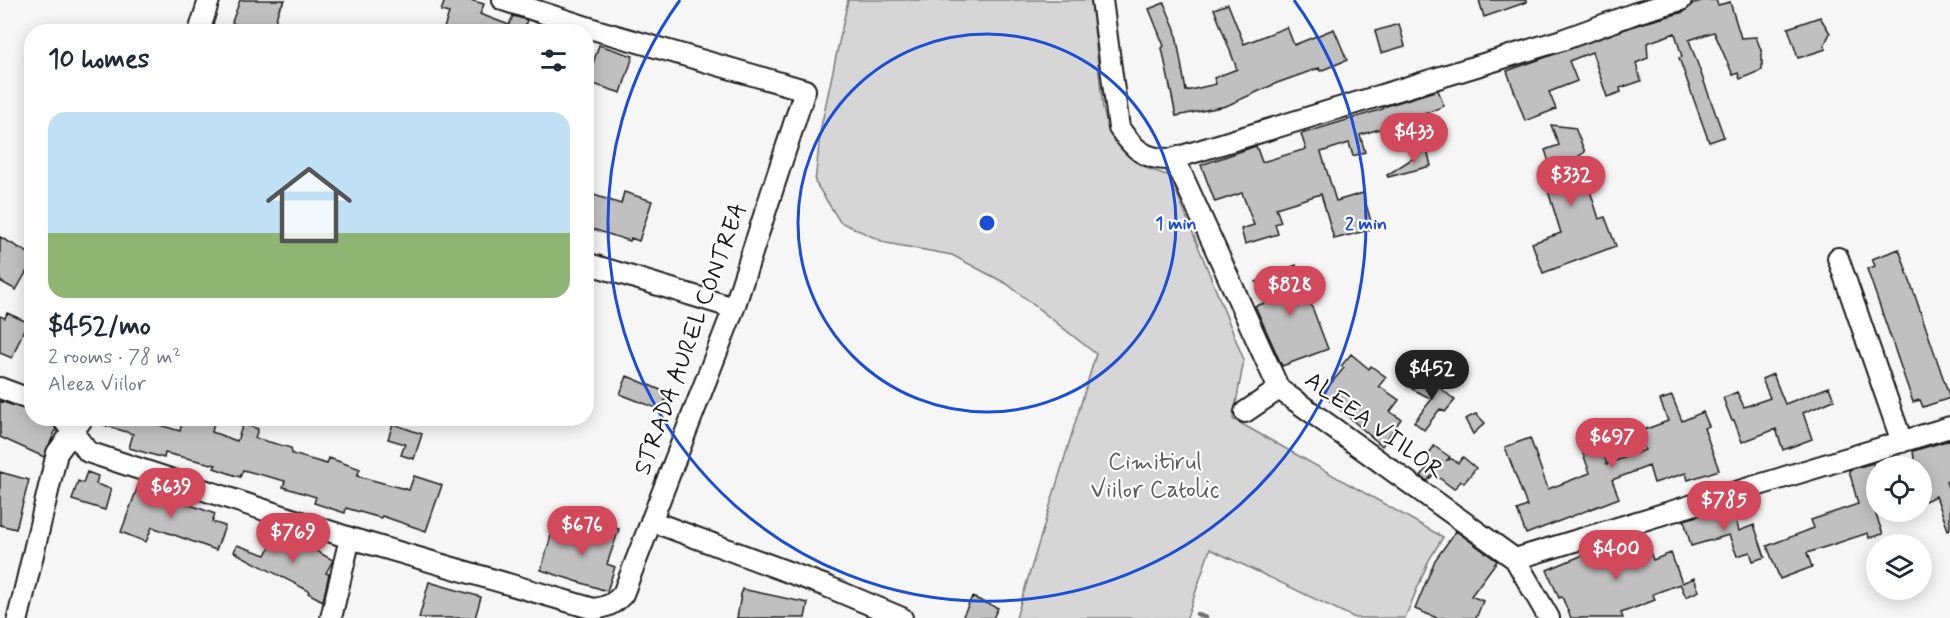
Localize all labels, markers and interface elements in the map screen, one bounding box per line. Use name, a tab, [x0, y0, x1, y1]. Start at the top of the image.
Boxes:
text: 10 homes	[48, 43, 149, 77]
icon: filters	[537, 44, 570, 77]
pin: $433	[1378, 113, 1450, 164]
text: $433	[1394, 119, 1434, 146]
icon: home	[255, 151, 363, 259]
pin: $332	[1535, 156, 1607, 207]
text: $332	[1550, 162, 1592, 189]
street label: STRADA AUREL CONTREA	[627, 199, 755, 479]
text: 1 min	[1155, 212, 1197, 236]
text: 2 min	[1345, 212, 1387, 236]
centre of rings	[977, 213, 997, 233]
pin: $828	[1254, 266, 1326, 317]
text: $828	[1268, 272, 1312, 299]
text: $452/mo	[48, 310, 151, 344]
text: 2 rooms · 78 m²	[48, 344, 181, 371]
pin: $452	[1396, 350, 1468, 401]
text: $452	[1409, 356, 1455, 383]
street label: ALEEA VIILOR	[1298, 365, 1450, 487]
text: Aleea Viilor	[48, 371, 146, 398]
pin: $697	[1576, 418, 1648, 469]
text: $697	[1589, 424, 1635, 451]
park label: Cimitirul Viilor Catolic	[1090, 447, 1220, 506]
map controls	[1866, 456, 1932, 600]
button: locate	[1866, 456, 1932, 522]
pin: $639	[135, 468, 207, 519]
text: $639	[151, 474, 192, 501]
pin: $785	[1688, 481, 1760, 532]
text: $785	[1701, 487, 1747, 514]
pin: $676	[546, 506, 618, 557]
text: $676	[561, 512, 603, 539]
pin: $769	[257, 513, 329, 564]
text: $769	[270, 519, 316, 546]
pin: $400	[1580, 530, 1652, 581]
button: layers	[1866, 534, 1932, 600]
text: $400	[1593, 536, 1639, 563]

